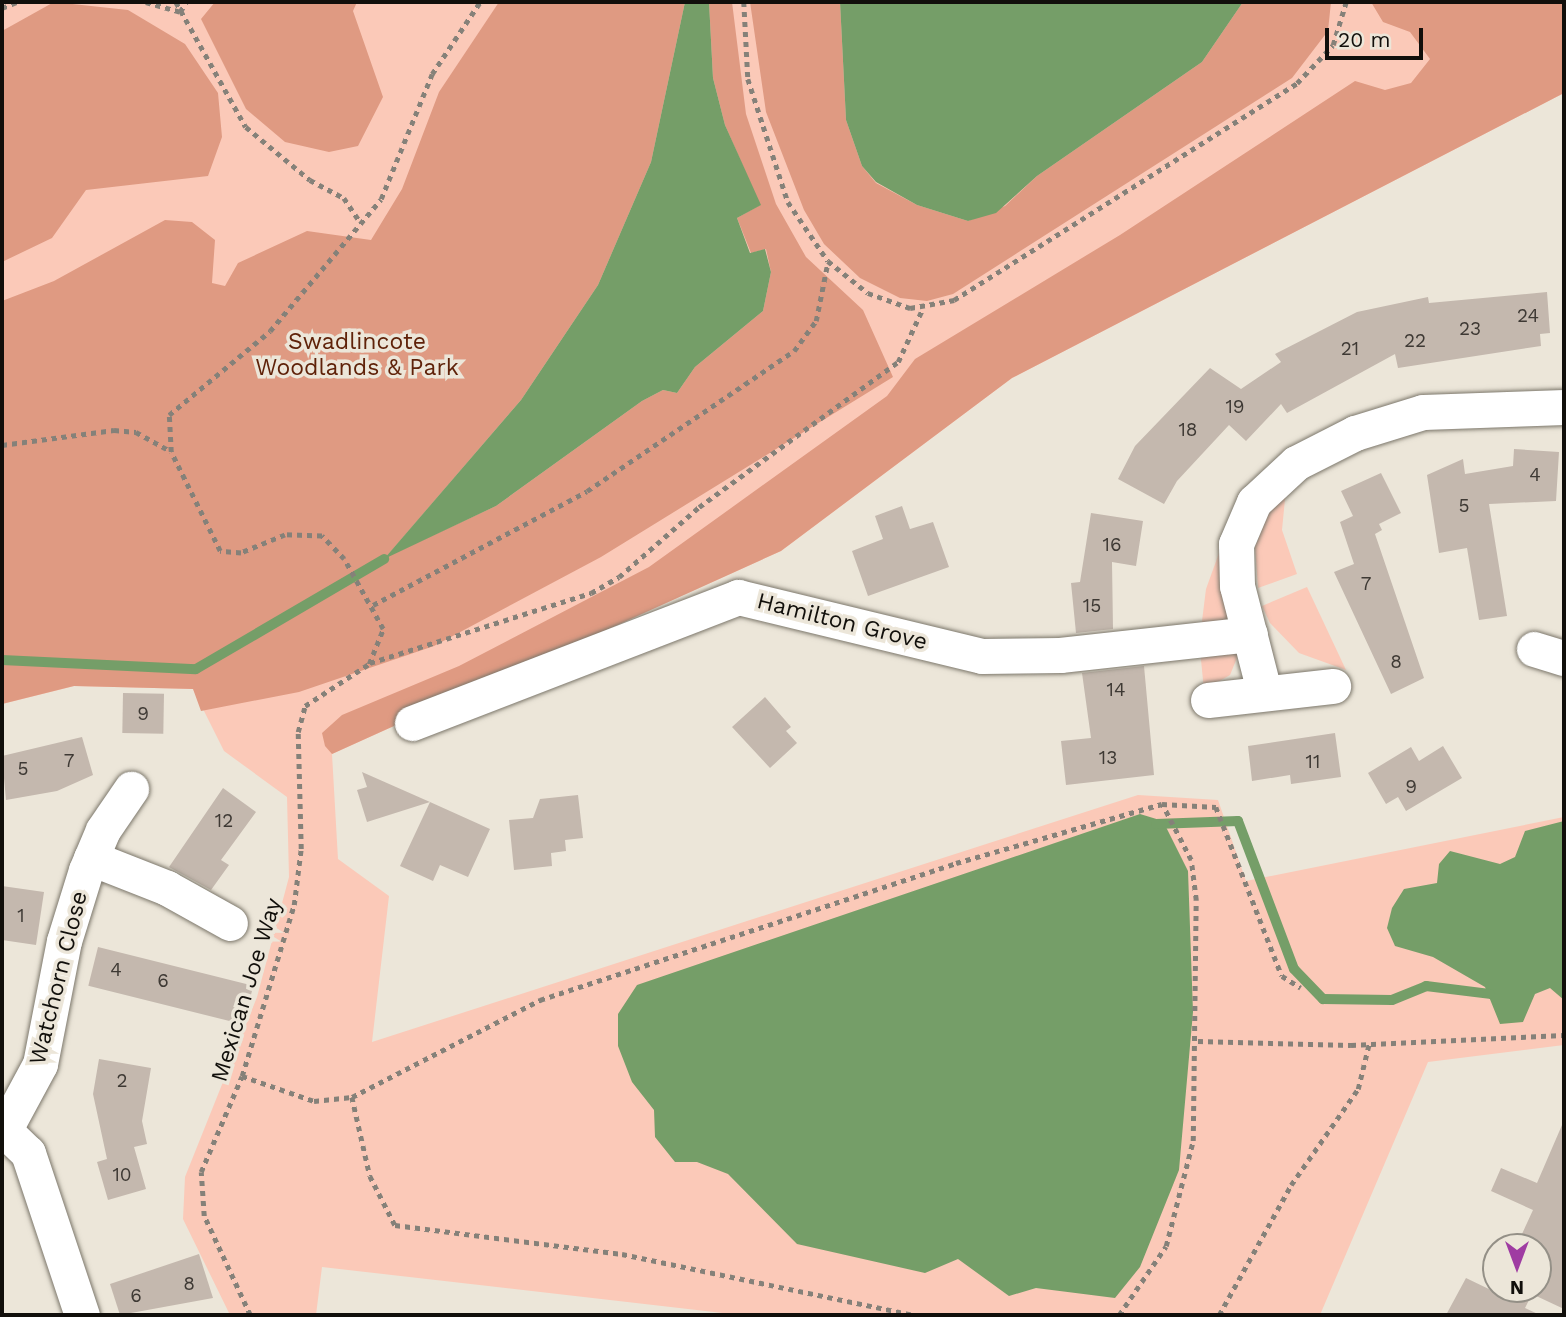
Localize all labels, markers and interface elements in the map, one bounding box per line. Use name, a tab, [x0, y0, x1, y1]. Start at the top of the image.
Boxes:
scale bar	[1328, 14, 1426, 58]
text: 20 m	[1338, 27, 1390, 52]
house number: 24	[1517, 305, 1539, 327]
house number: 23	[1459, 318, 1481, 340]
park label: Swadlincote Woodlands & Park	[255, 328, 459, 382]
house number: 22	[1404, 330, 1426, 352]
house number: 21	[1341, 338, 1359, 360]
house number: 19	[1225, 396, 1245, 418]
house number: 18	[1178, 419, 1198, 441]
house number: 4	[1529, 464, 1541, 486]
house number: 5	[1458, 495, 1470, 517]
house number: 16	[1103, 534, 1121, 556]
house number: 7	[1361, 573, 1371, 595]
street label: Hamilton Grove	[754, 587, 930, 657]
house number: 15	[1083, 595, 1101, 617]
house number: 8	[1390, 651, 1402, 673]
house number: 14	[1106, 679, 1126, 701]
house number: 9	[137, 703, 149, 725]
house number: 13	[1099, 747, 1117, 769]
house number: 7	[64, 750, 74, 772]
house number: 11	[1306, 751, 1320, 773]
house number: 5	[17, 758, 29, 780]
house number: 9	[1405, 776, 1417, 798]
house number: 12	[215, 810, 233, 832]
street label: Watchorn Close	[24, 888, 94, 1068]
street label: Mexican Joe Way	[206, 894, 288, 1086]
house number: 1	[17, 905, 25, 927]
house number: 4	[110, 959, 122, 981]
house number: 6	[157, 970, 169, 992]
house number: 2	[116, 1070, 128, 1092]
house number: 10	[112, 1164, 132, 1186]
north arrow	[1482, 1233, 1552, 1303]
house number: 8	[183, 1273, 195, 1295]
text: N	[1510, 1276, 1524, 1299]
house number: 6	[130, 1285, 142, 1307]

